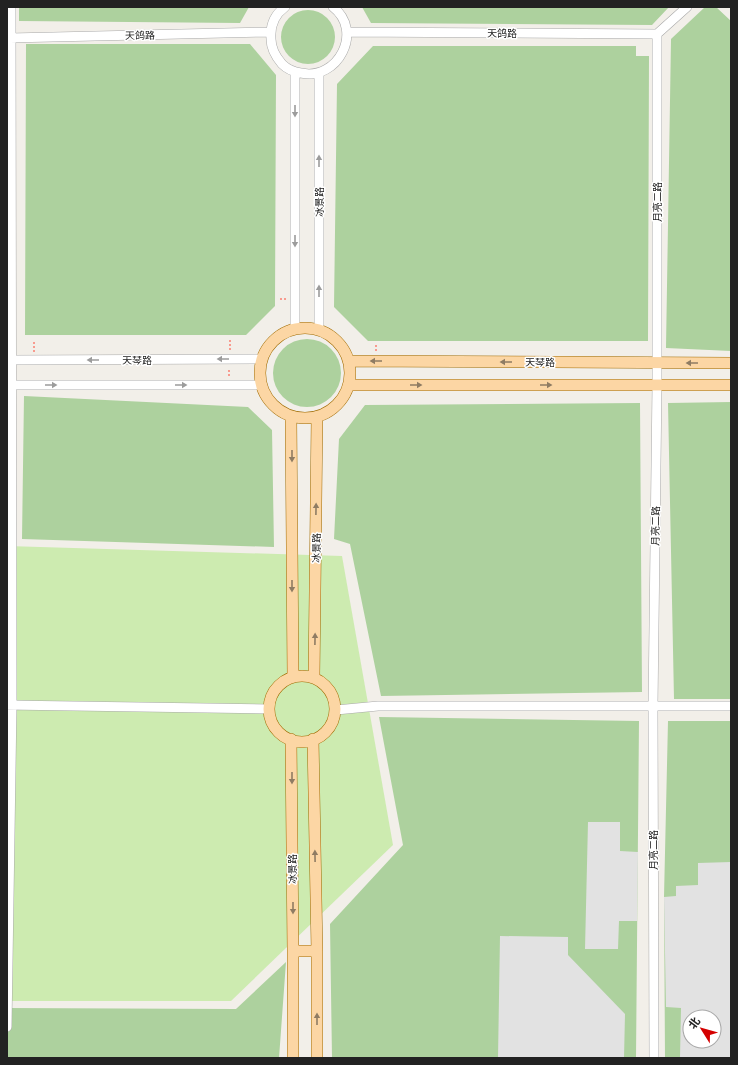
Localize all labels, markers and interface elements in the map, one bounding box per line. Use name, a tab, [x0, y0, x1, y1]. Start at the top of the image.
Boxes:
street label: 天鸽路	[487, 26, 517, 41]
street label: 天鸽路	[125, 28, 155, 43]
one-way arrow	[292, 105, 298, 118]
one-way arrow	[316, 154, 322, 167]
street label: 月亮二路	[650, 182, 665, 222]
street label: 冰景路	[312, 187, 327, 217]
one-way arrow	[292, 235, 298, 248]
one-way arrow	[316, 284, 322, 297]
street label: 天琴路	[122, 353, 152, 368]
street label: 天琴路	[525, 355, 555, 370]
one-way arrow	[216, 356, 229, 362]
one-way arrow	[86, 357, 99, 363]
one-way arrow	[369, 358, 382, 364]
one-way arrow	[499, 359, 512, 365]
one-way arrow	[685, 360, 698, 366]
one-way arrow	[45, 382, 58, 388]
one-way arrow	[175, 382, 188, 388]
one-way arrow	[410, 382, 423, 388]
one-way arrow	[540, 382, 553, 388]
one-way arrow	[289, 450, 295, 463]
one-way arrow	[313, 502, 319, 515]
street label: 月亮二路	[648, 506, 663, 546]
street label: 冰景路	[309, 533, 324, 563]
one-way arrow	[289, 580, 295, 593]
one-way arrow	[311, 633, 318, 645]
one-way arrow	[289, 772, 295, 785]
street label: 月亮二路	[646, 830, 661, 870]
one-way arrow	[312, 849, 318, 862]
street label: 冰景路	[285, 854, 300, 884]
one-way arrow	[290, 902, 296, 915]
north arrow	[682, 1009, 722, 1049]
one-way arrow	[314, 1012, 320, 1025]
text: 北	[684, 1014, 704, 1032]

